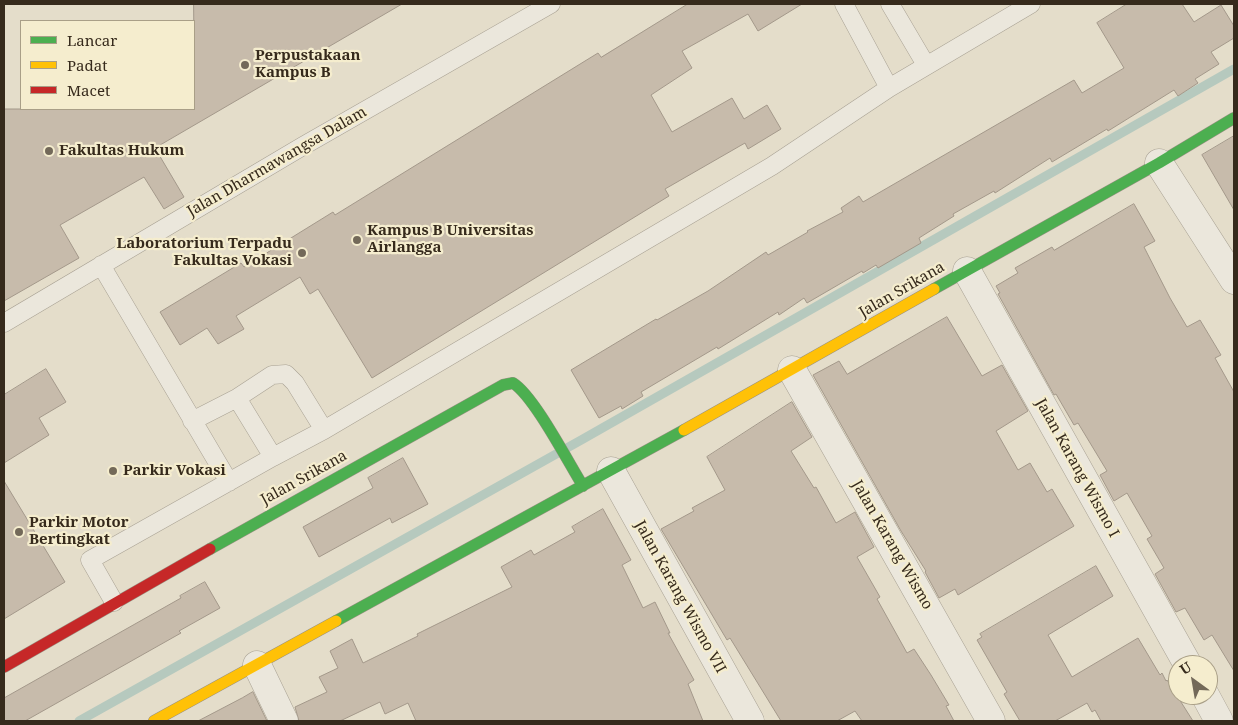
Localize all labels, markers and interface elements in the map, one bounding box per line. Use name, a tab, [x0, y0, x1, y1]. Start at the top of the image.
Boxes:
legend	[20, 20, 195, 110]
text: Lancar	[67, 30, 117, 50]
place label: Perpustakaan Kampus B	[255, 47, 361, 82]
text: Padat	[67, 55, 107, 75]
marker: Perpustakaan Kampus B	[239, 59, 251, 71]
text: Macet	[67, 80, 110, 100]
street label: Jalan Dharmawangsa Dalam	[184, 103, 370, 221]
place label: Fakultas Hukum	[59, 142, 184, 160]
marker: Fakultas Hukum	[43, 145, 55, 157]
place label: Kampus B Universitas Airlangga	[367, 222, 533, 257]
marker: Kampus B Universitas Airlangga	[351, 234, 363, 246]
place label: Laboratorium Terpadu Fakultas Vokasi	[117, 235, 292, 270]
marker: Laboratorium Terpadu Fakultas Vokasi	[296, 247, 308, 259]
street label: Jalan Srikana	[856, 258, 948, 322]
street label: Jalan Karang Wismo I	[1031, 396, 1123, 540]
street label: Jalan Srikana	[258, 447, 350, 509]
place label: Parkir Vokasi	[123, 462, 226, 480]
marker: Parkir Vokasi	[107, 465, 119, 477]
street label: Jalan Karang Wismo	[848, 477, 936, 613]
place label: Parkir Motor Bertingkat	[29, 514, 129, 549]
street label: Jalan Karang Wismo VII	[631, 518, 729, 676]
marker: Parkir Motor Bertingkat	[13, 526, 25, 538]
north arrow	[1168, 655, 1218, 705]
text: U	[1176, 657, 1195, 679]

